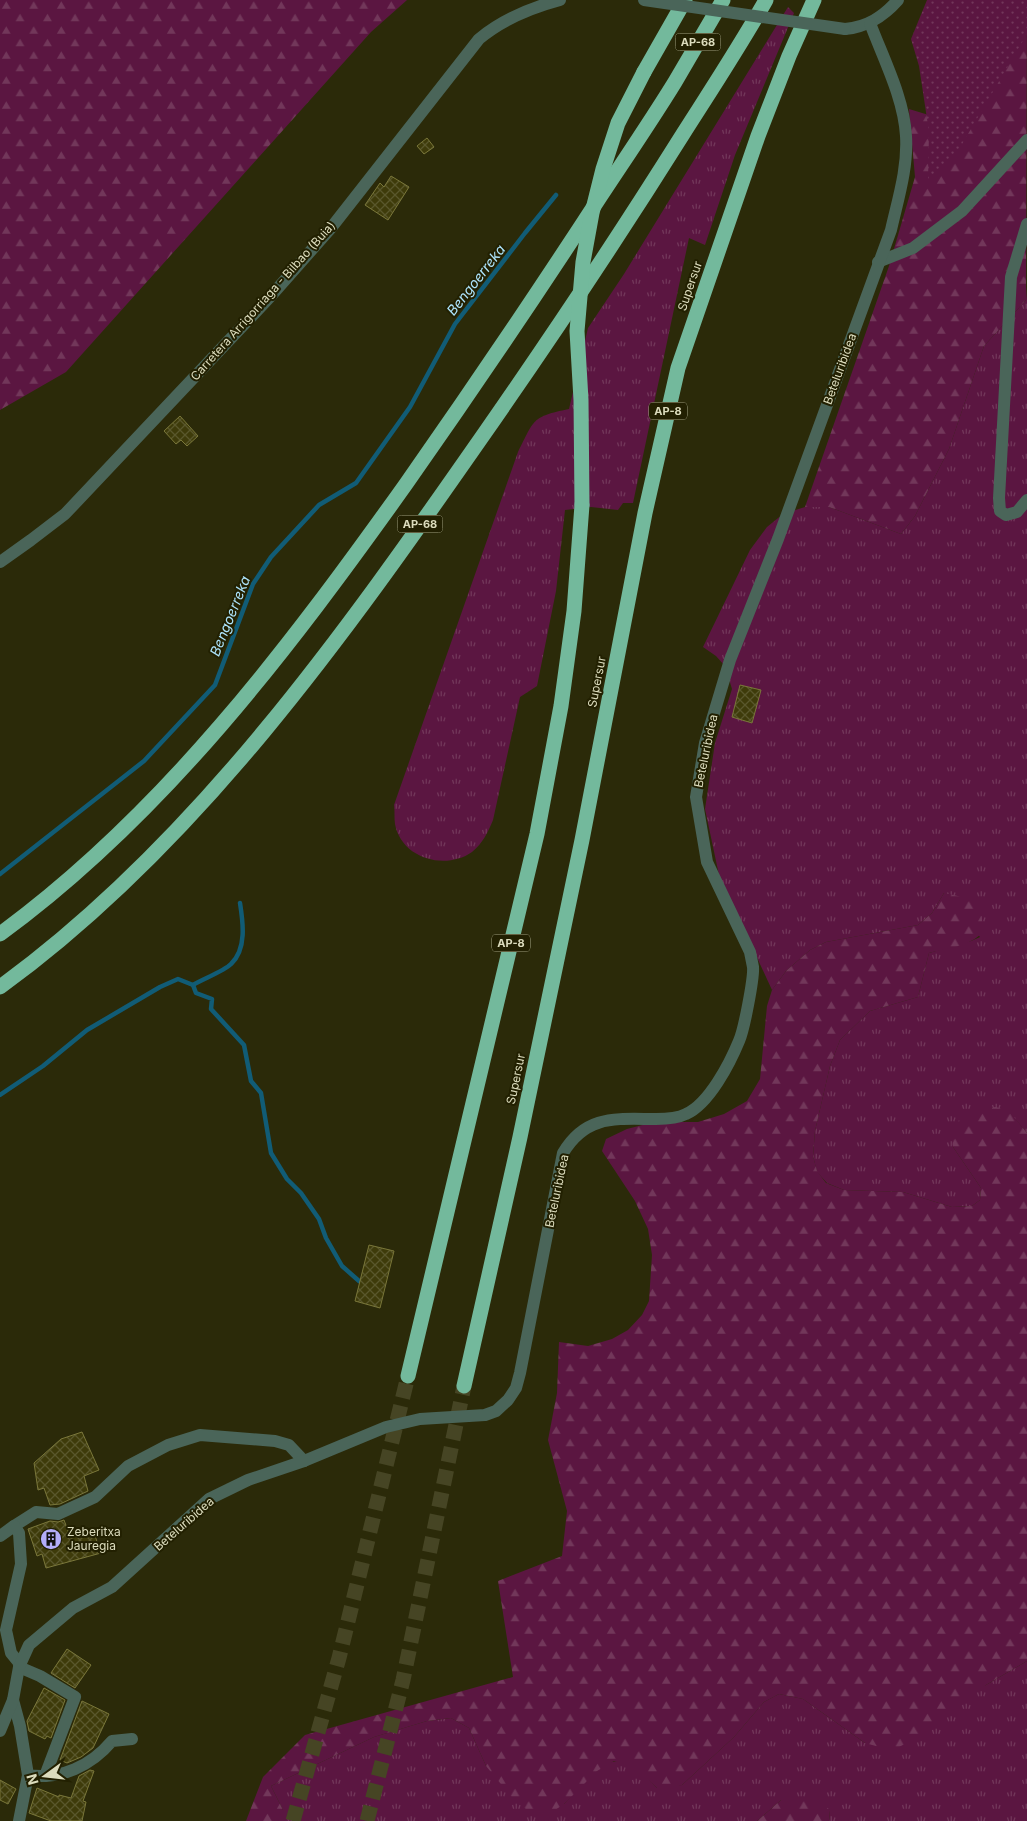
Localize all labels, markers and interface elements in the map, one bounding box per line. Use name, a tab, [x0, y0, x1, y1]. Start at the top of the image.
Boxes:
road number: AP-68	[676, 34, 720, 51]
street label: Carretera Arrigorriaga - Bilbao (Buia)	[187, 218, 338, 383]
water label: Bengoerreka	[443, 241, 509, 318]
street label: Supersur	[674, 259, 705, 313]
street label: Beteluribidea	[820, 331, 859, 407]
road number: AP-8	[649, 402, 687, 420]
road number: AP-68	[398, 516, 442, 532]
water label: Bengoerreka	[206, 573, 254, 658]
street label: Supersur	[584, 655, 609, 709]
street label: Beteluribidea	[690, 713, 721, 789]
road number: AP-8	[492, 934, 530, 951]
street label: Supersur	[503, 1052, 528, 1106]
street label: Beteluribidea	[541, 1153, 572, 1229]
street label: Beteluribidea	[151, 1493, 217, 1554]
place label: Zeberitxa Jauregia	[67, 1524, 121, 1553]
building icon: Zeberitxa Jauregia	[39, 1527, 63, 1551]
north arrow	[20, 1751, 70, 1801]
text: N	[22, 1772, 42, 1787]

